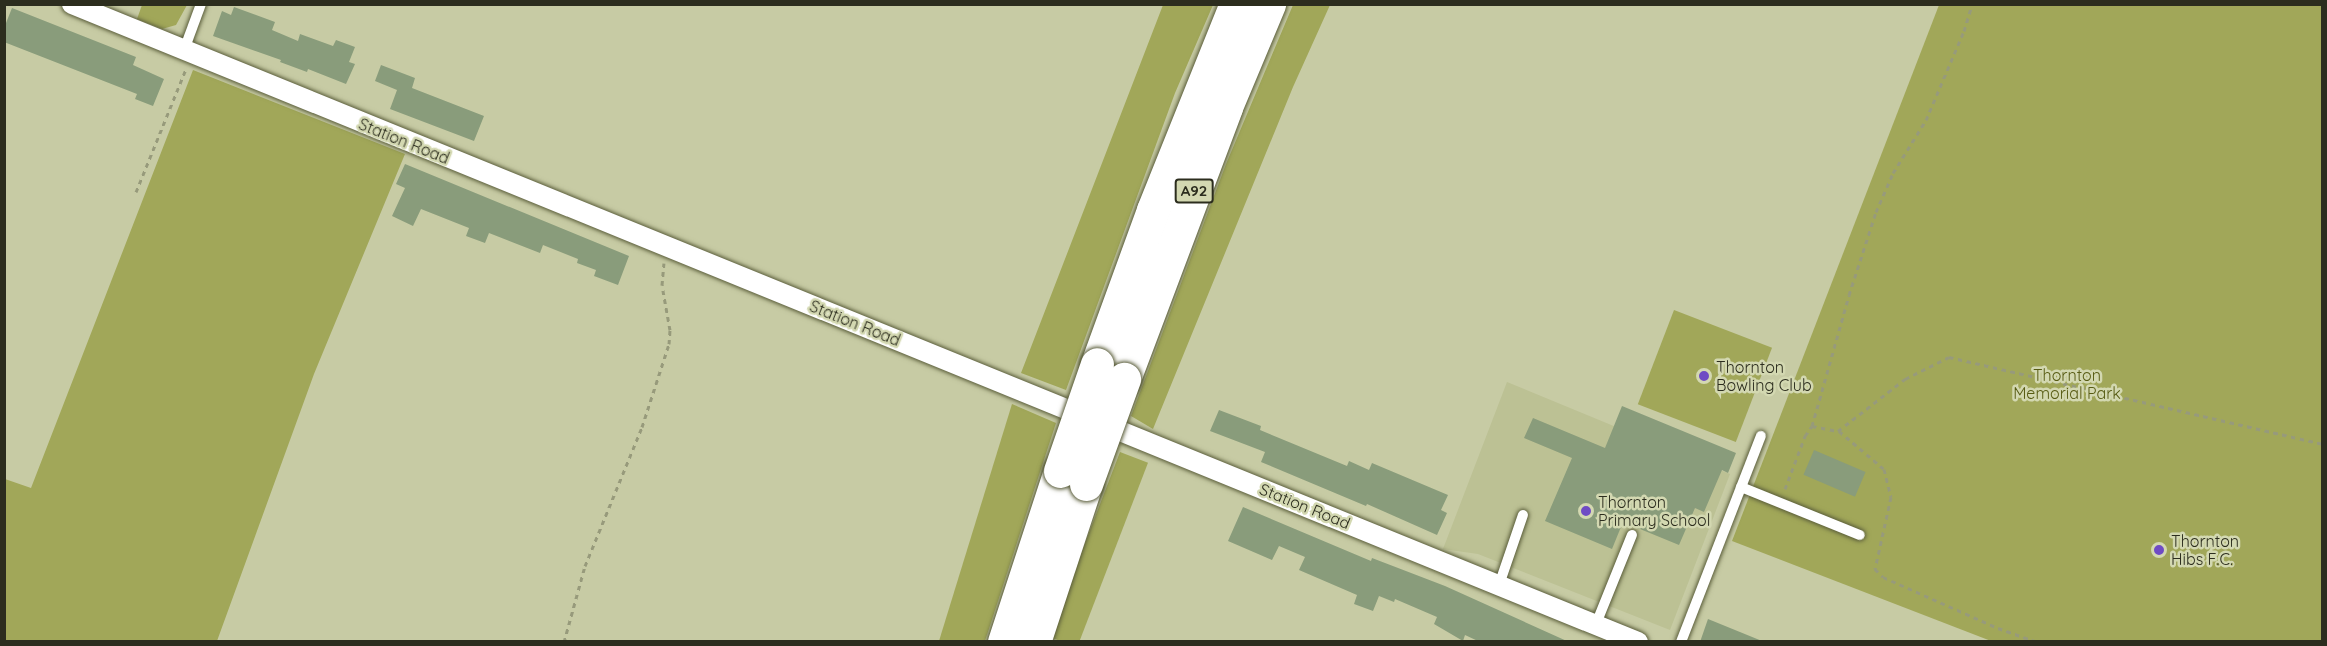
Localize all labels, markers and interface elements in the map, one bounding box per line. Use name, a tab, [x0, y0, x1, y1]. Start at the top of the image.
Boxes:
street label: Station Road	[356, 114, 452, 168]
road number: A92	[1174, 179, 1214, 203]
street label: Station Road	[807, 296, 903, 350]
place label: Thornton Bowling Club	[1716, 357, 1812, 395]
park label: Thornton Memorial Park	[2013, 365, 2121, 403]
marker: Thornton Bowling Club	[1697, 369, 1711, 383]
street label: Station Road	[1257, 479, 1353, 533]
place label: Thornton Primary School	[1598, 492, 1710, 530]
marker: Thornton Primary School	[1579, 504, 1593, 518]
place label: Thornton Hibs F.C.	[2171, 531, 2239, 569]
marker: Thornton Hibs F.C.	[2152, 543, 2166, 557]

